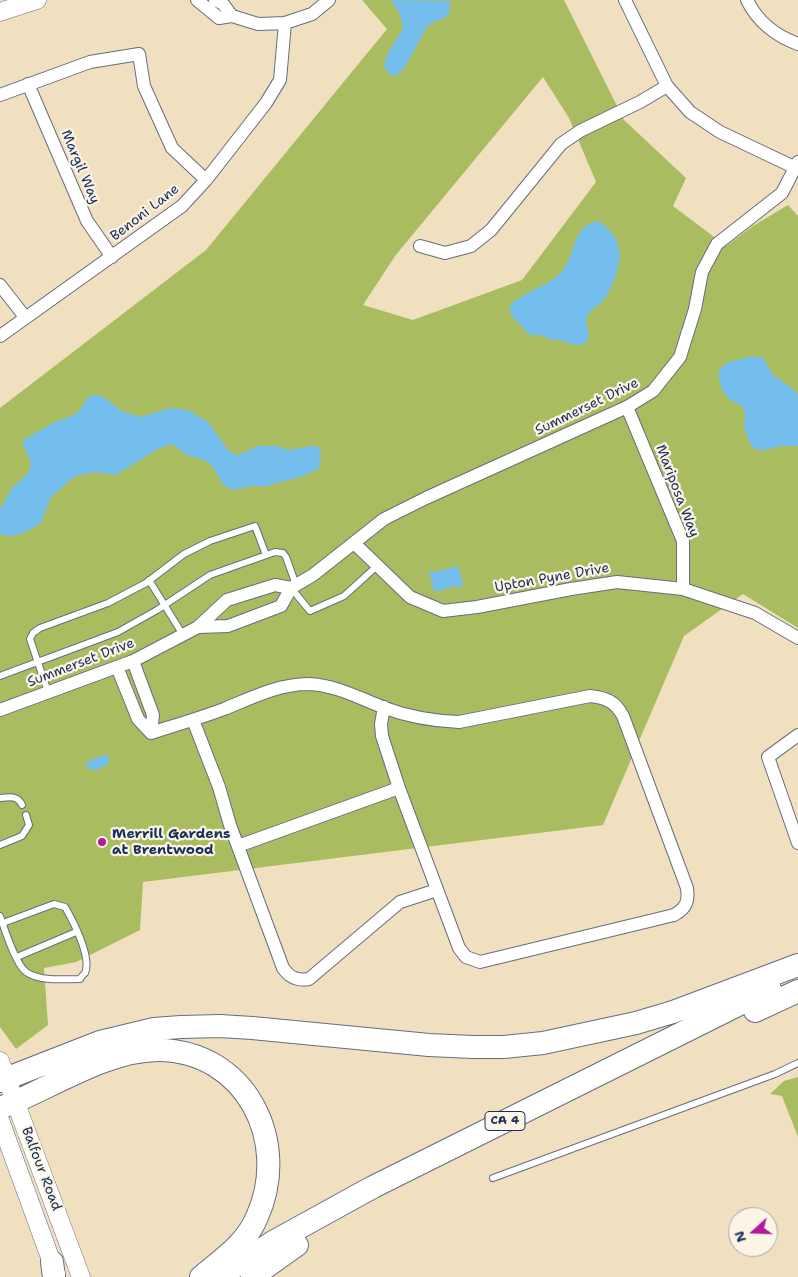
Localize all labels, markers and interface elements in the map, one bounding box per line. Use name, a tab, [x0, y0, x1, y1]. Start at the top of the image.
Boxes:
street label: Margil Way	[57, 128, 103, 206]
street label: Benoni Lane	[107, 181, 183, 245]
street label: Summerset Drive	[533, 375, 641, 439]
street label: Mariposa Way	[652, 442, 702, 540]
street label: Upton Pyne Drive	[493, 560, 611, 596]
street label: Summerset Drive	[25, 635, 137, 691]
place label: Merrill Gardens at Brentwood	[112, 826, 230, 859]
marker: Merrill Gardens at Brentwood	[96, 836, 108, 848]
road number: CA 4	[485, 1112, 525, 1130]
street label: Balfour Road	[17, 1125, 65, 1213]
north arrow	[728, 1207, 778, 1257]
text: N	[729, 1228, 750, 1245]

